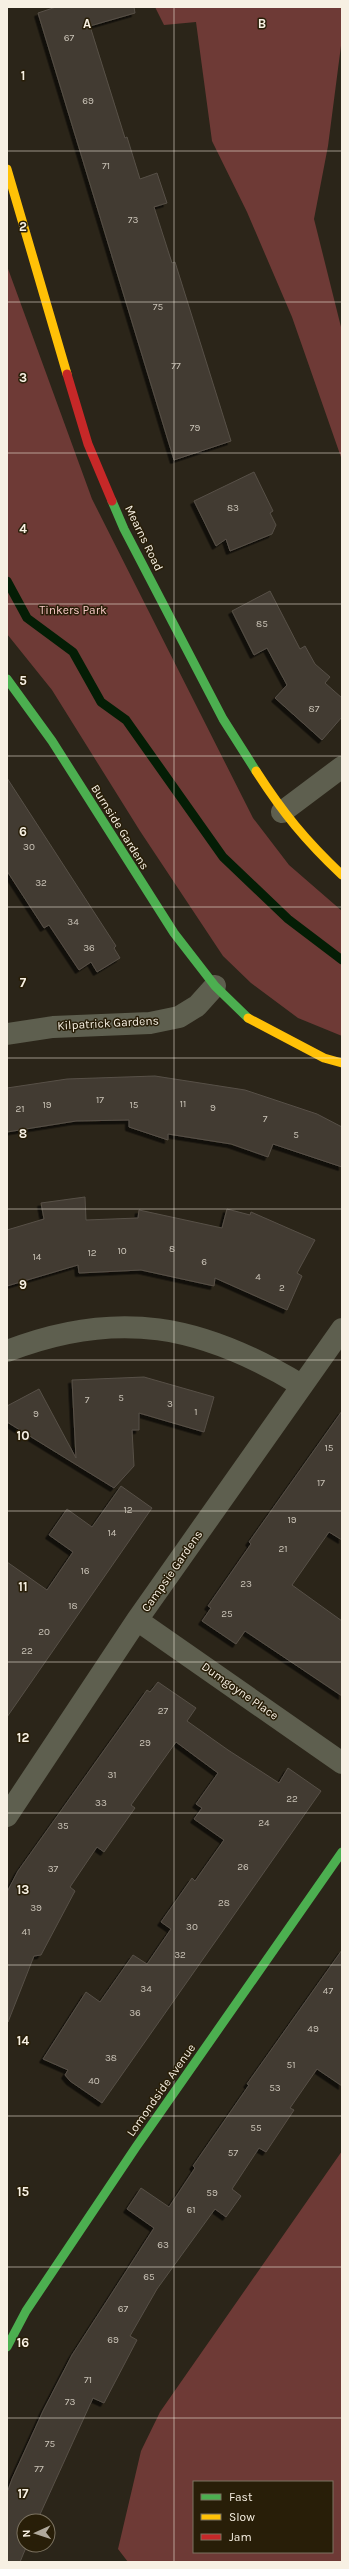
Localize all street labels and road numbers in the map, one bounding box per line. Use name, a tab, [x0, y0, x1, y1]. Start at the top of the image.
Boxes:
street label: Mearns Road	[122, 503, 166, 573]
street label: Burnside Gardens	[88, 782, 152, 872]
street label: Kilpatrick Gardens	[57, 1013, 159, 1033]
street label: Campsie Gardens	[139, 1527, 205, 1615]
street label: Dumgoyne Place	[199, 1659, 281, 1723]
street label: Lomondside Avenue	[124, 2041, 198, 2139]

